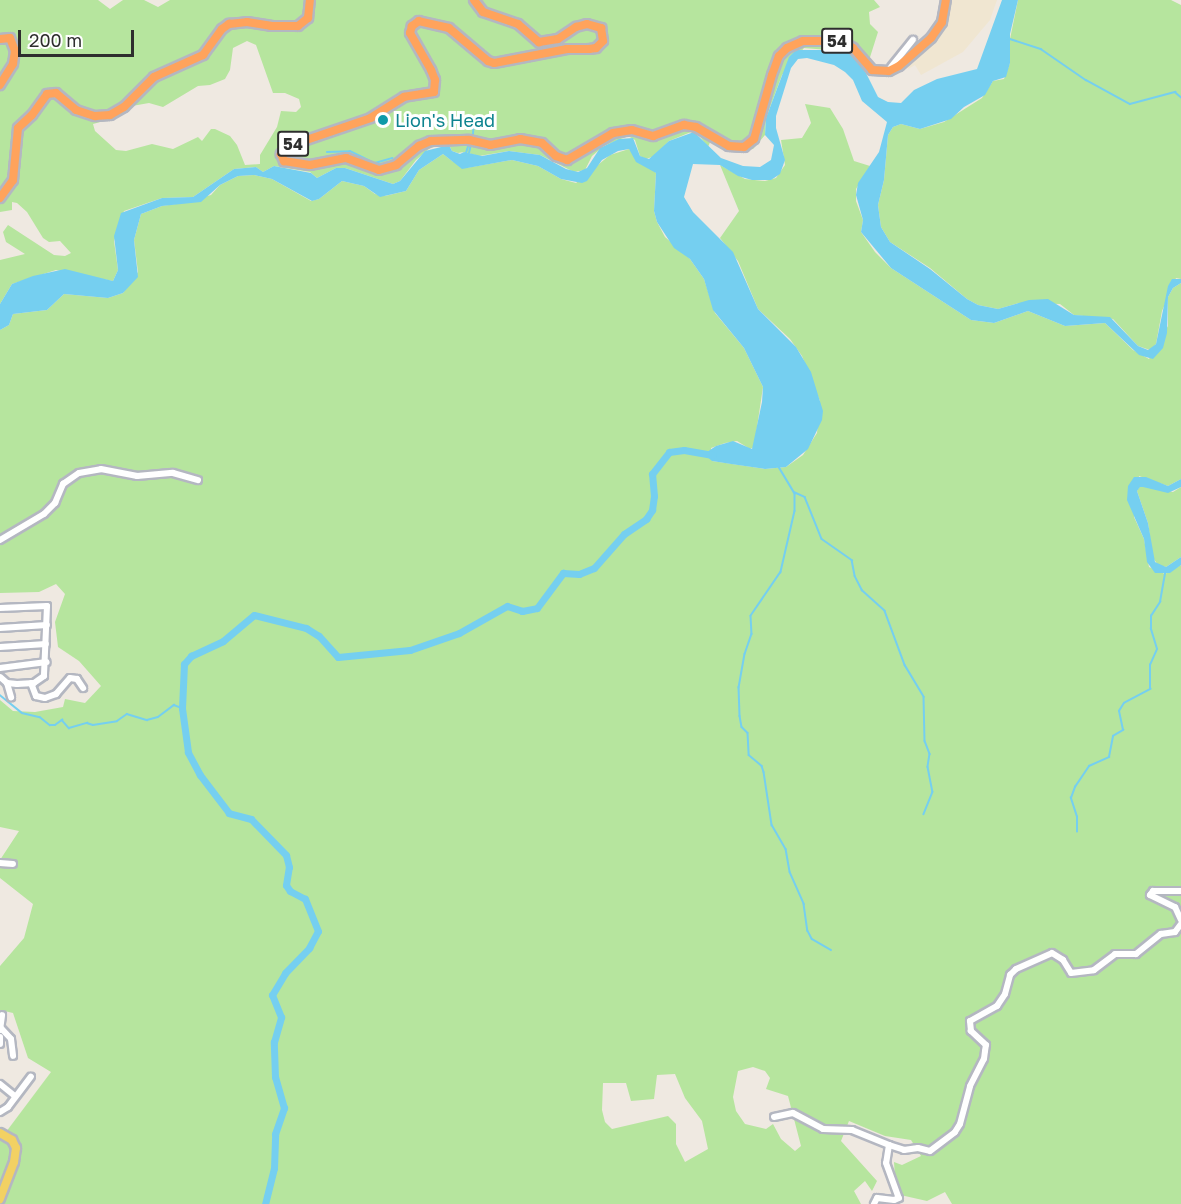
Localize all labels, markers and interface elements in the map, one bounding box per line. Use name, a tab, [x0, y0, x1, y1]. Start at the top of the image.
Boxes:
scale bar	[21, 18, 136, 56]
road number: 54	[820, 28, 854, 54]
text: 200 m	[29, 29, 82, 51]
place label: Lion's Head	[395, 109, 495, 131]
marker: Lion's Head	[376, 113, 390, 127]
road number: 54	[276, 131, 310, 157]

